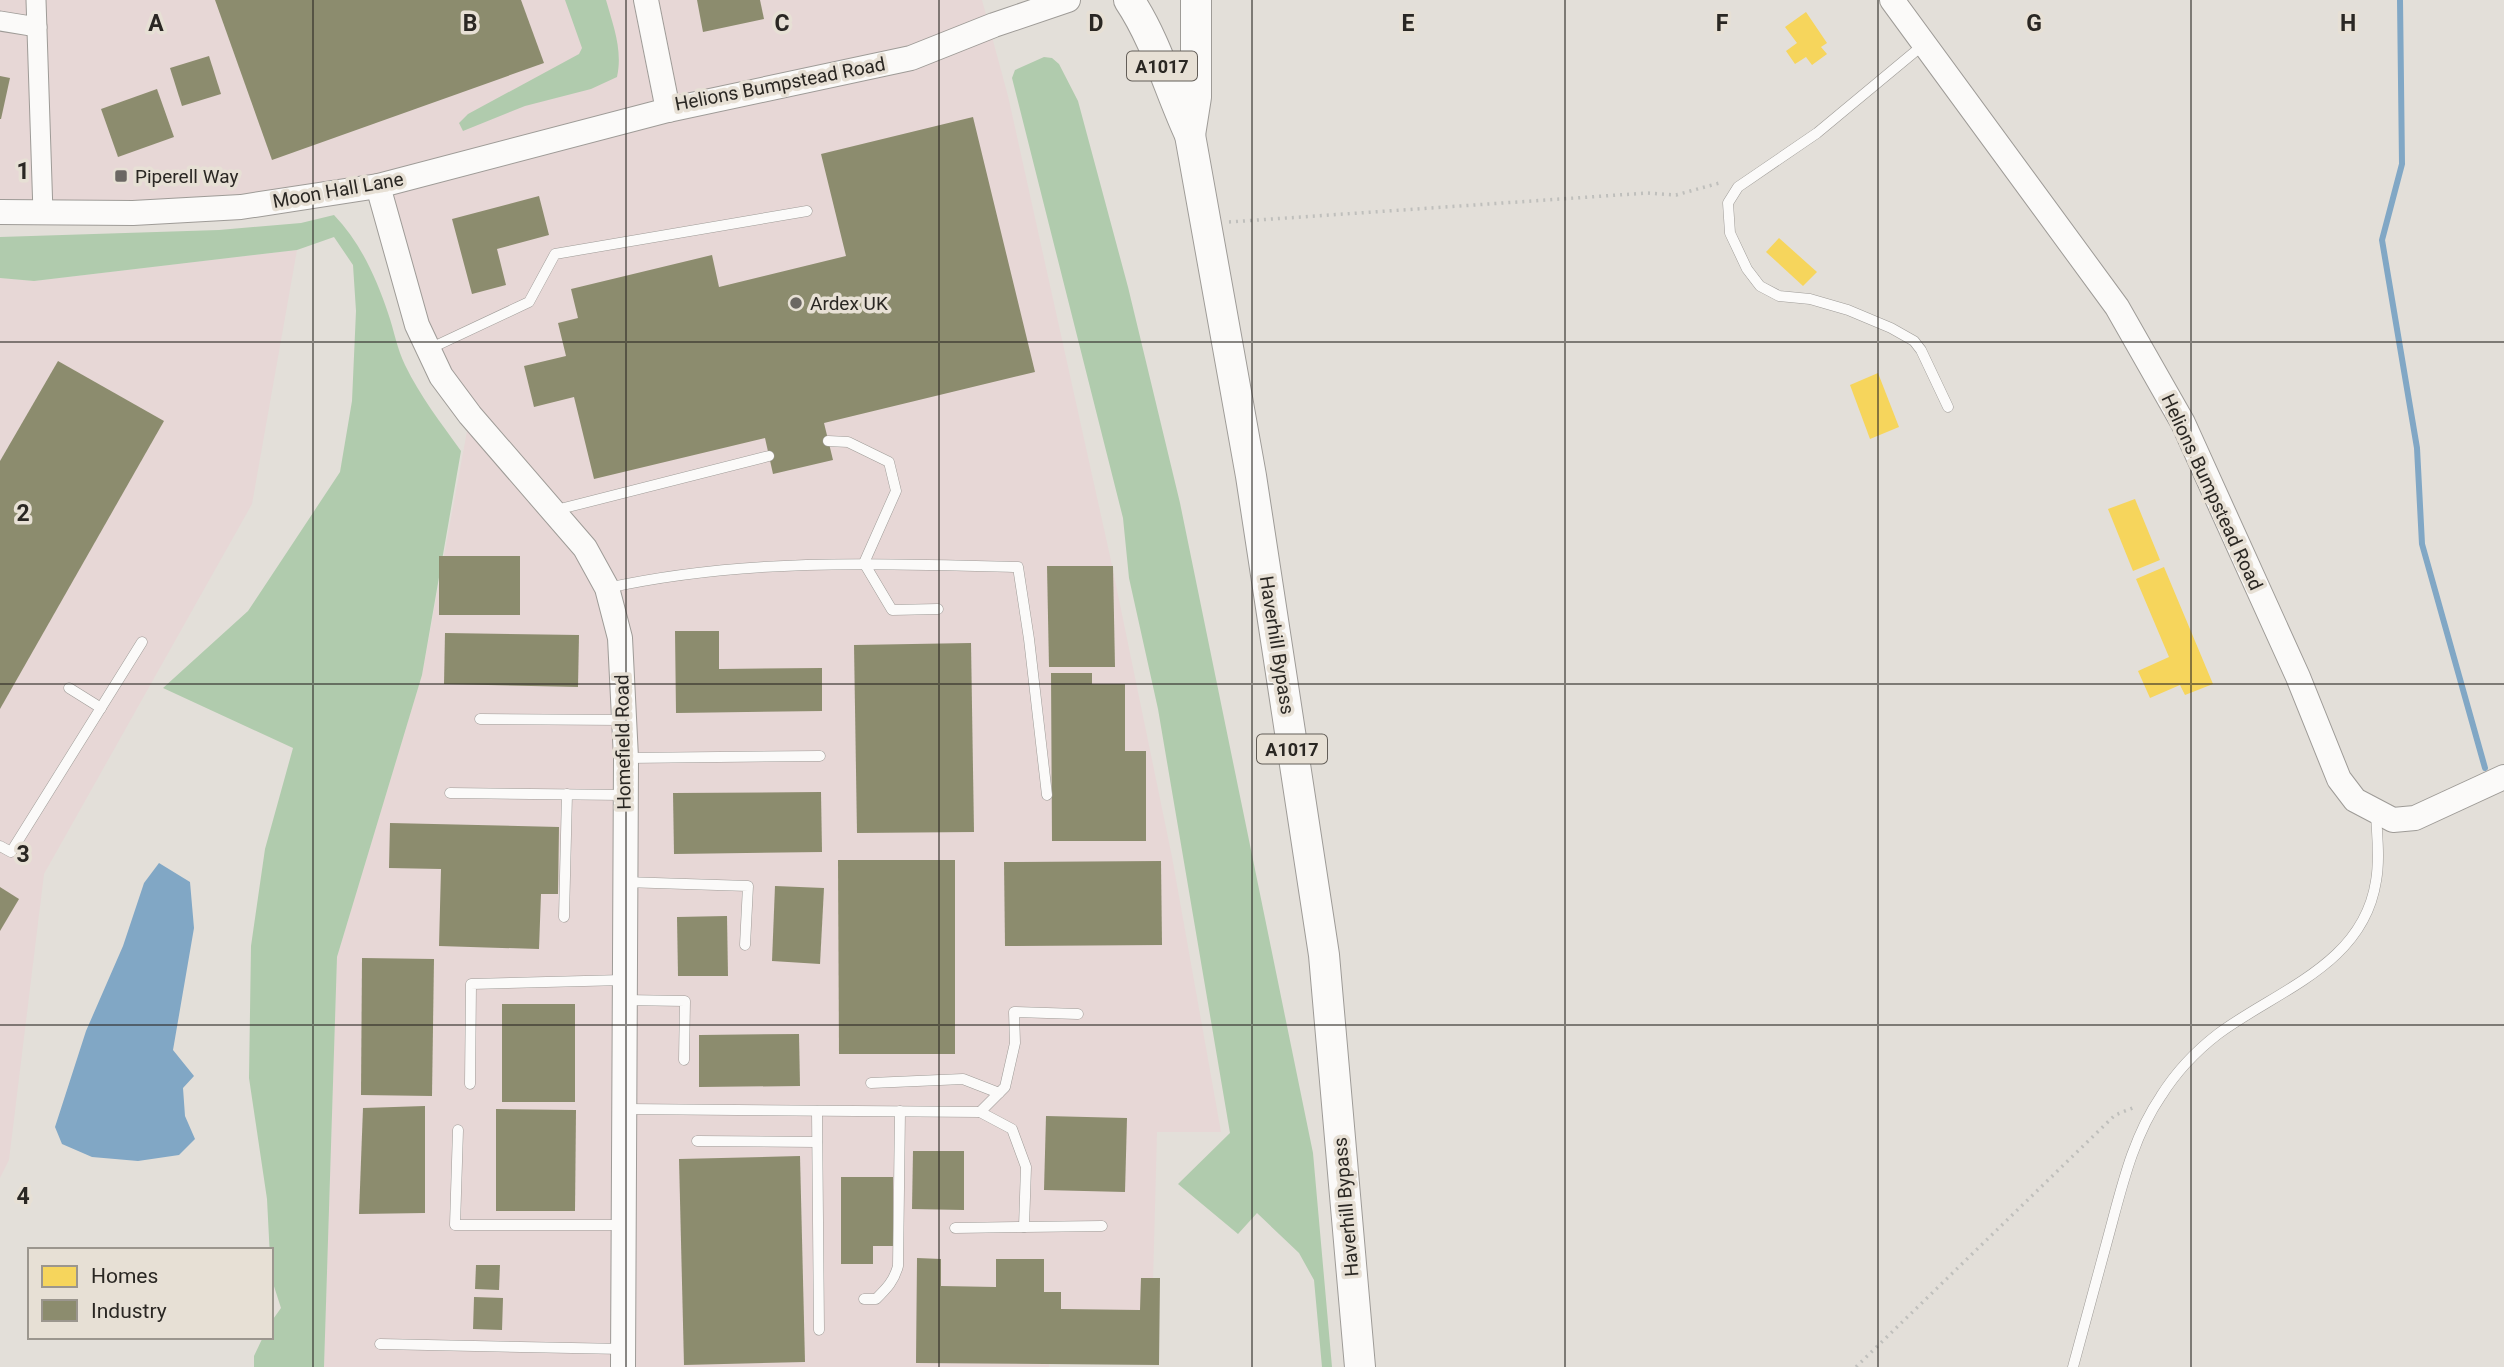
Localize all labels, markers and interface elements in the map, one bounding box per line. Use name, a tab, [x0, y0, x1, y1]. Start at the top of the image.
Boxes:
text: A	[148, 10, 164, 37]
text: B	[463, 10, 477, 37]
text: C	[774, 10, 790, 37]
text: D	[1089, 10, 1103, 37]
text: E	[1402, 10, 1415, 37]
text: F	[1716, 10, 1729, 37]
text: G	[2026, 10, 2042, 37]
text: H	[2340, 10, 2356, 37]
street label: Helions Bumpstead Road	[673, 52, 887, 116]
road number: A1017	[1127, 52, 1197, 80]
text: 1	[16, 158, 30, 185]
place label: Piperell Way	[135, 165, 238, 188]
street label: Moon Hall Lane	[271, 167, 405, 213]
marker: Piperell Way	[113, 168, 129, 184]
place label: Ardex UK	[810, 292, 888, 315]
marker: Ardex UK	[788, 295, 804, 311]
street label: Helions Bumpstead Road	[2156, 390, 2268, 594]
text: 2	[16, 500, 30, 527]
street label: Haverhill Bypass	[1255, 574, 1299, 716]
street label: Homefield Road	[610, 674, 636, 810]
road number: A1017	[1257, 734, 1327, 764]
text: 3	[16, 841, 30, 868]
street label: Haverhill Bypass	[1328, 1136, 1364, 1278]
text: 4	[16, 1183, 30, 1210]
legend	[28, 1248, 273, 1339]
text: Homes	[91, 1264, 158, 1288]
text: Industry	[91, 1299, 167, 1323]

